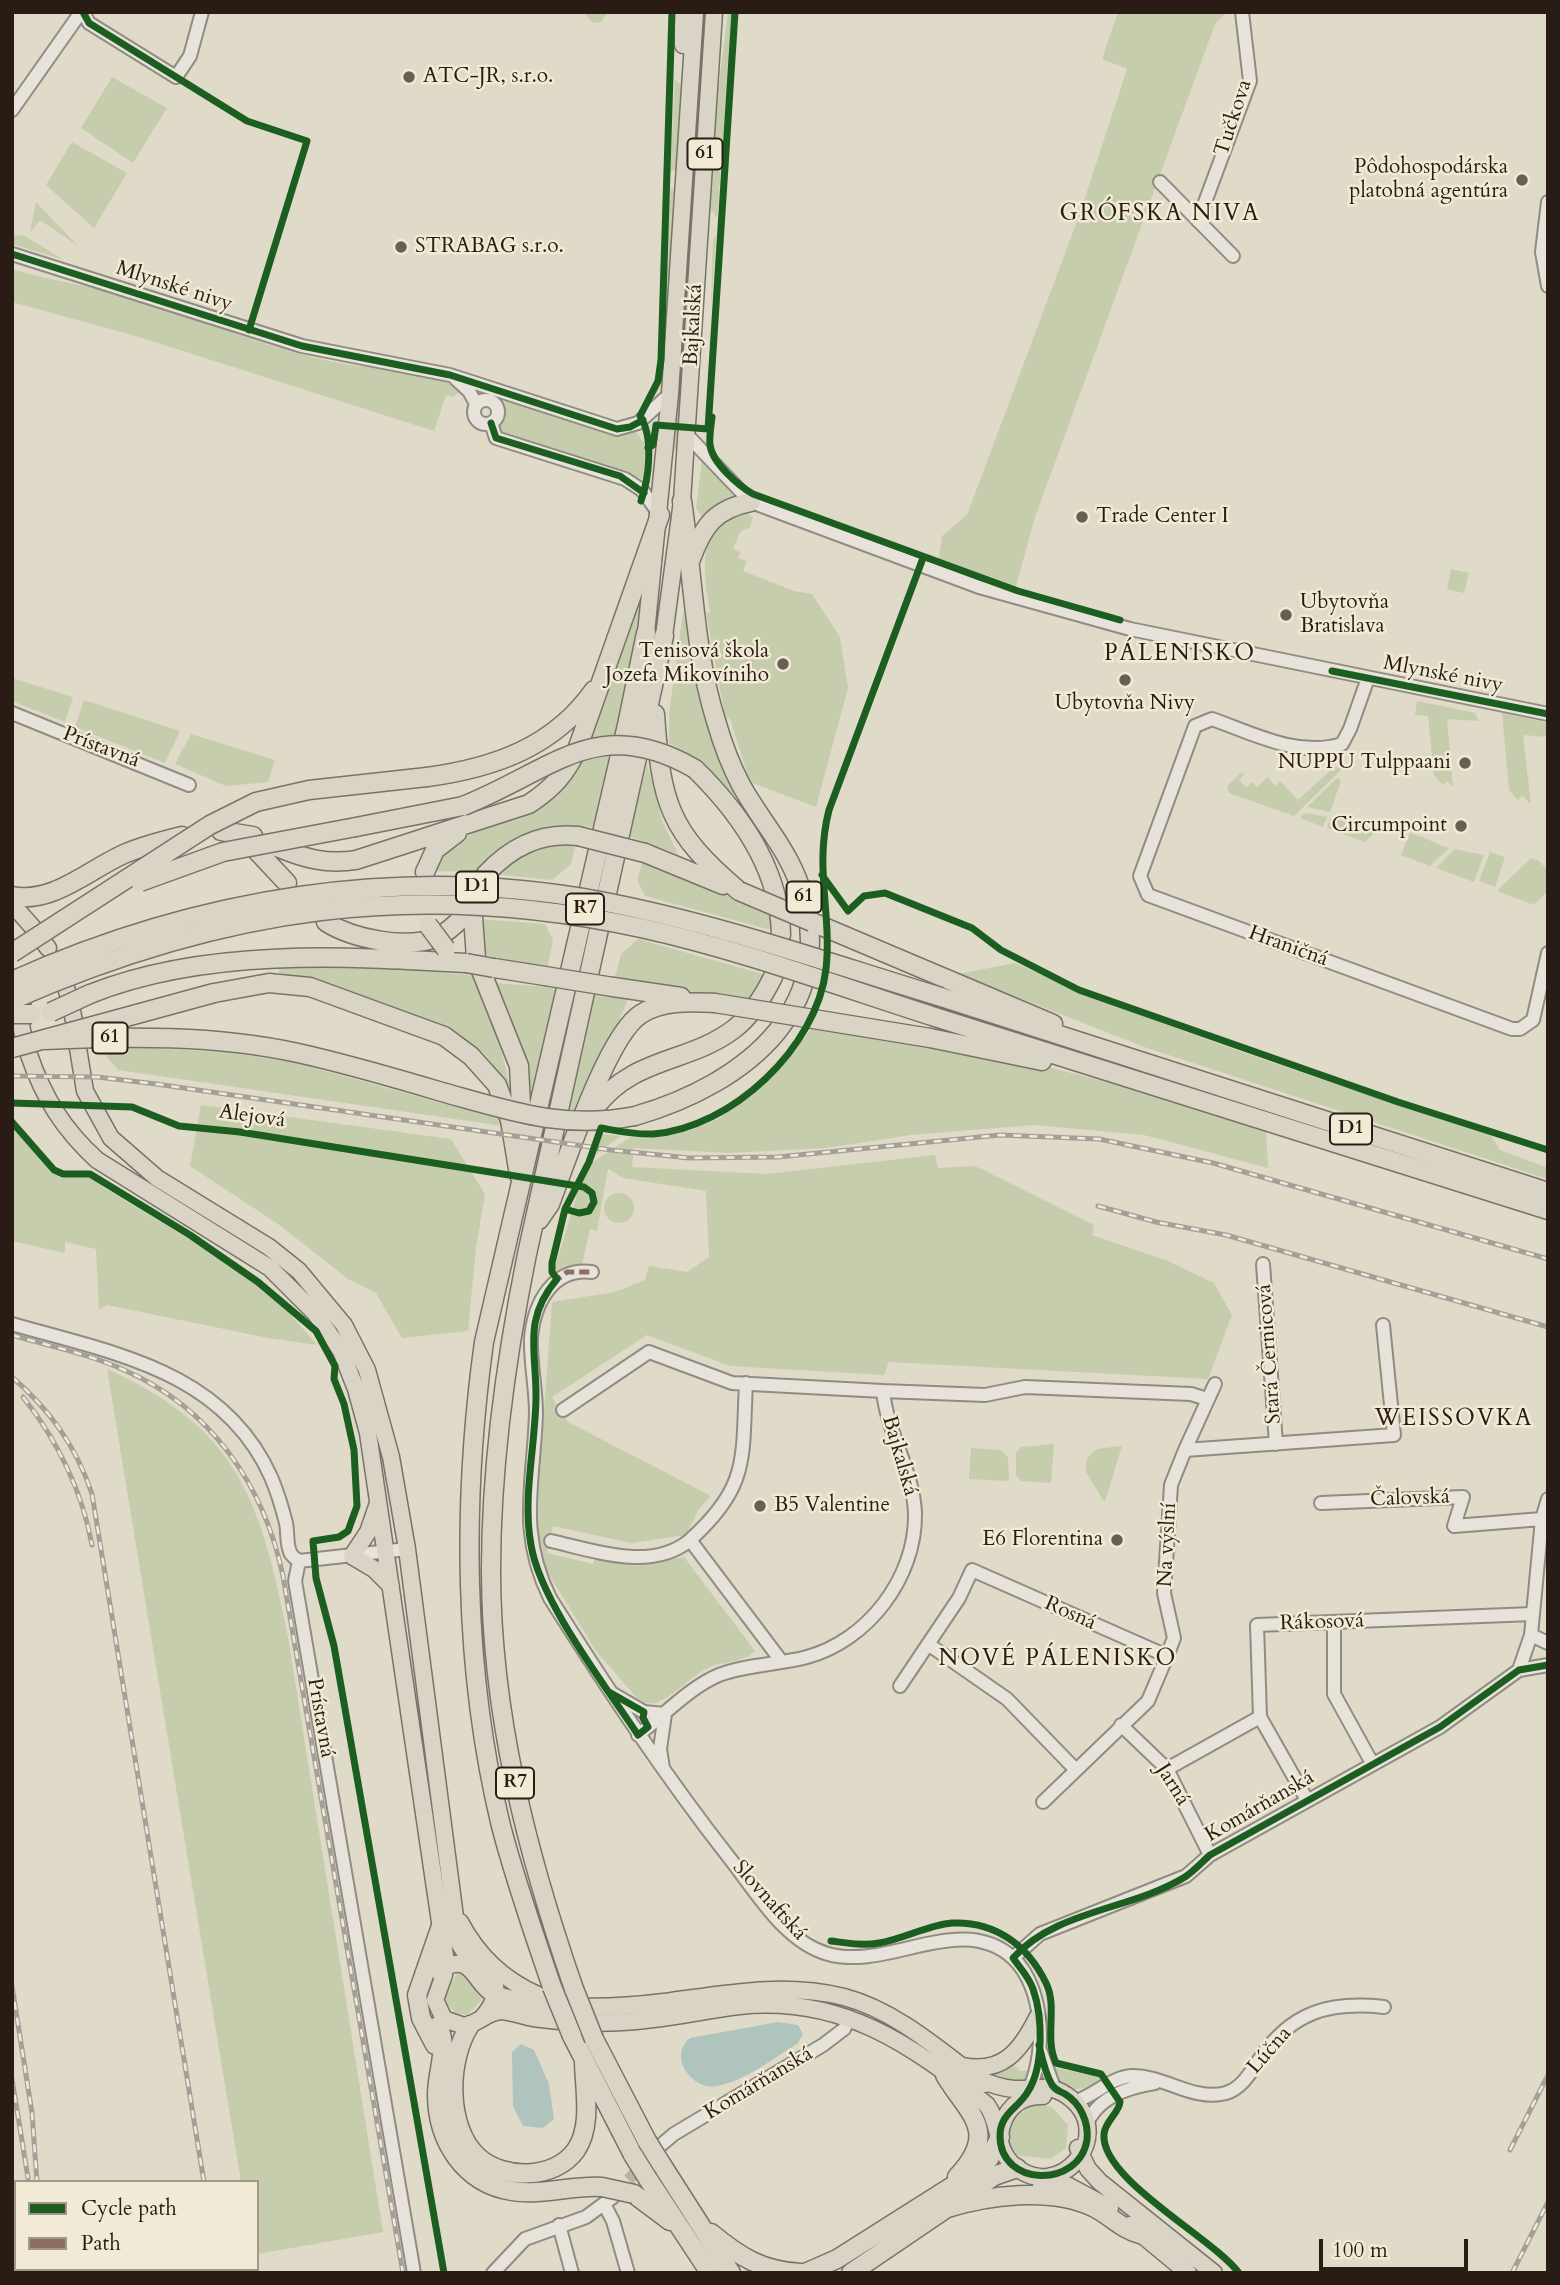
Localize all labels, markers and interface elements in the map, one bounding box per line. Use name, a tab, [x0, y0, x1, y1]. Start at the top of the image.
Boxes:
place label: ATC-JR, s.r.o.	[423, 64, 553, 90]
marker: ATC-JR, s.r.o.	[401, 69, 417, 85]
street label: Tučkova	[1210, 77, 1258, 159]
road number: 61	[688, 138, 722, 170]
place label: Pôdohospodárska platobná agentúra	[1349, 155, 1508, 205]
marker: Pôdohospodárska platobná agentúra	[1514, 172, 1530, 188]
district label: GRÓFSKA NIVA	[1061, 201, 1259, 229]
place label: STRABAG s.r.o.	[415, 234, 564, 260]
marker: STRABAG s.r.o.	[393, 239, 409, 255]
street label: Mlynské nivy	[112, 256, 236, 318]
street label: Bajkalská	[679, 283, 709, 367]
place label: Trade Center I	[1096, 504, 1229, 530]
marker: Trade Center I	[1074, 509, 1090, 525]
place label: Ubytovňa Bratislava	[1300, 590, 1389, 640]
marker: Ubytovňa Bratislava	[1278, 607, 1294, 623]
place label: Tenisová škola Jozefa Mikovíniho	[605, 639, 769, 689]
district label: PÁLENISKO	[1105, 641, 1255, 669]
street label: Mlynské nivy	[1381, 651, 1505, 699]
marker: Tenisová škola Jozefa Mikovíniho	[775, 656, 791, 672]
marker: Ubytovňa Nivy	[1117, 672, 1133, 688]
place label: Ubytovňa Nivy	[1055, 691, 1195, 717]
street label: Prístavná	[59, 722, 143, 774]
place label: NUPPU Tulppaani	[1278, 750, 1451, 776]
marker: NUPPU Tulppaani	[1457, 755, 1473, 771]
place label: Circumpoint	[1332, 813, 1447, 839]
marker: Circumpoint	[1453, 818, 1469, 834]
road number: D1	[456, 872, 498, 902]
road number: 61	[786, 882, 822, 912]
road number: R7	[566, 894, 604, 925]
street label: Hraničná	[1245, 921, 1331, 973]
road number: 61	[92, 1022, 128, 1054]
street label: Alejová	[217, 1100, 287, 1134]
road number: D1	[1330, 1114, 1372, 1144]
street label: Stará Černicová	[1253, 1283, 1287, 1425]
district label: WEISSOVKA	[1376, 1406, 1532, 1434]
street label: Bajkalská	[876, 1413, 922, 1499]
street label: Čalovská	[1370, 1485, 1450, 1513]
place label: B5 Valentine	[774, 1493, 890, 1519]
marker: B5 Valentine	[752, 1498, 768, 1514]
street label: Na výslní	[1153, 1502, 1183, 1588]
place label: E6 Florentina	[982, 1527, 1103, 1553]
marker: E6 Florentina	[1109, 1532, 1125, 1548]
street label: Rosná	[1040, 1592, 1100, 1636]
street label: Rákosová	[1279, 1609, 1365, 1637]
district label: NOVÉ PÁLENISKO	[940, 1646, 1176, 1674]
street label: Prístavná	[301, 1676, 339, 1760]
street label: Jarná	[1149, 1759, 1195, 1811]
street label: Komárňanská	[1201, 1766, 1319, 1848]
road number: R7	[496, 1768, 534, 1798]
street label: Slovnaftská	[726, 1856, 812, 1946]
street label: Lúčna	[1243, 2022, 1297, 2080]
street label: Komárňanská	[700, 2042, 818, 2126]
legend	[14, 2180, 259, 2271]
text: Cycle path	[81, 2194, 177, 2223]
scale bar	[1322, 2226, 1471, 2270]
text: Path	[81, 2229, 121, 2258]
text: 100 m	[1332, 2236, 1388, 2265]

